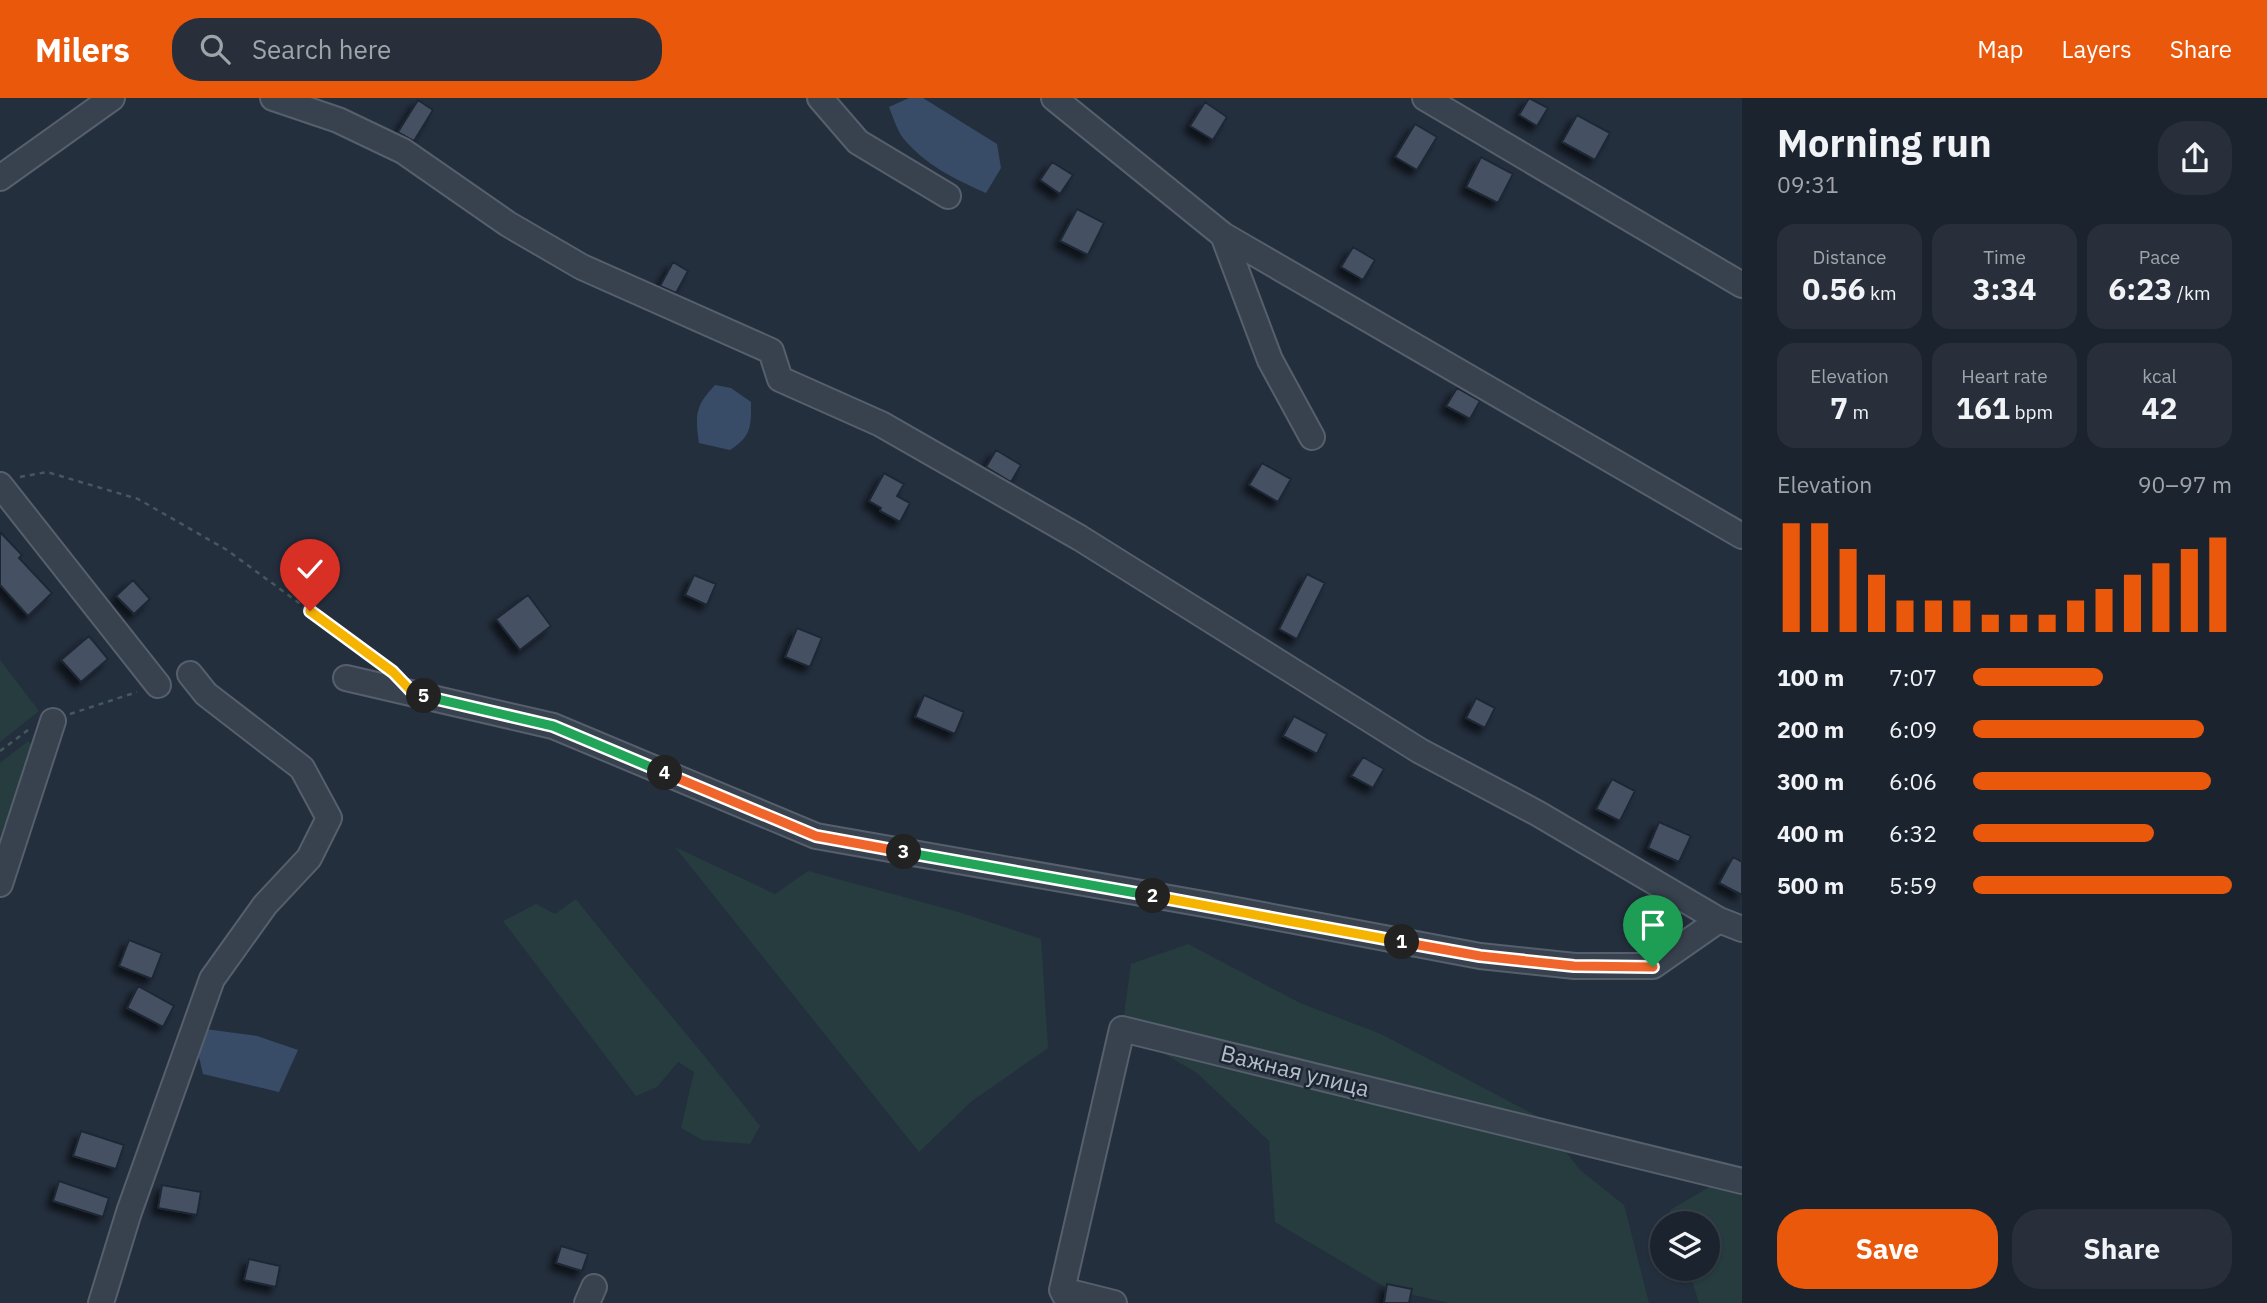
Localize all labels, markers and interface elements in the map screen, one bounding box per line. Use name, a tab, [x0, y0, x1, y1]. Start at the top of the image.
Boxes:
search box	[172, 18, 662, 81]
text: Milers	[35, 28, 130, 71]
icon: search	[196, 30, 234, 68]
text: Search here	[252, 32, 391, 66]
text: Map	[1977, 33, 2024, 65]
text: Layers	[2062, 33, 2132, 65]
text: Share	[2170, 33, 2232, 65]
text: Morning run	[1777, 118, 1992, 167]
button: share	[2158, 121, 2232, 195]
text: 09:31	[1777, 169, 1839, 199]
text: Distance	[1812, 245, 1887, 269]
text: Time	[1983, 245, 2026, 269]
text: Pace	[2139, 245, 2180, 269]
text: 0.56	[1802, 269, 1866, 308]
text: 3:34	[1973, 269, 2036, 308]
text: 6:23	[2108, 269, 2172, 308]
text: km	[1866, 281, 1897, 305]
text: /km	[2172, 281, 2211, 305]
text: Elevation	[1810, 364, 1889, 388]
text: Heart rate	[1961, 364, 2048, 388]
text: kcal	[2142, 364, 2177, 388]
text: 7	[1830, 388, 1848, 427]
text: 161	[1956, 388, 2010, 427]
text: 42	[2142, 388, 2178, 427]
text: m	[1848, 400, 1869, 424]
text: bpm	[2010, 400, 2053, 424]
text: Elevation	[1777, 469, 1872, 499]
text: 90–97 m	[2138, 469, 2232, 499]
pin	[280, 539, 340, 611]
icon: check	[291, 550, 329, 588]
text: 100 m	[1777, 662, 1844, 692]
text: 7:07	[1889, 662, 1937, 692]
pin: 5	[406, 678, 442, 714]
text: 5	[418, 683, 429, 707]
text: 200 m	[1777, 714, 1844, 744]
text: 6:09	[1889, 714, 1937, 744]
pin: 4	[648, 756, 682, 790]
text: 4	[659, 760, 670, 784]
text: 300 m	[1777, 766, 1844, 796]
text: 6:06	[1889, 766, 1937, 796]
text: 400 m	[1777, 818, 1844, 848]
text: 6:32	[1889, 818, 1937, 848]
pin: 3	[886, 834, 922, 870]
text: 3	[898, 839, 909, 863]
text: 500 m	[1777, 870, 1844, 900]
text: 5:59	[1889, 870, 1937, 900]
pin: 2	[1136, 878, 1170, 914]
text: 2	[1147, 883, 1158, 907]
pin	[1623, 895, 1683, 967]
icon: arrive	[1634, 906, 1672, 944]
pin: 1	[1384, 924, 1420, 960]
text: 1	[1396, 929, 1407, 953]
street label: Важная улица	[1218, 1037, 1373, 1103]
button: Save	[1777, 1209, 1998, 1289]
button: Share	[2012, 1209, 2232, 1289]
map controls	[1650, 1211, 1720, 1281]
button: layers	[1650, 1211, 1720, 1281]

